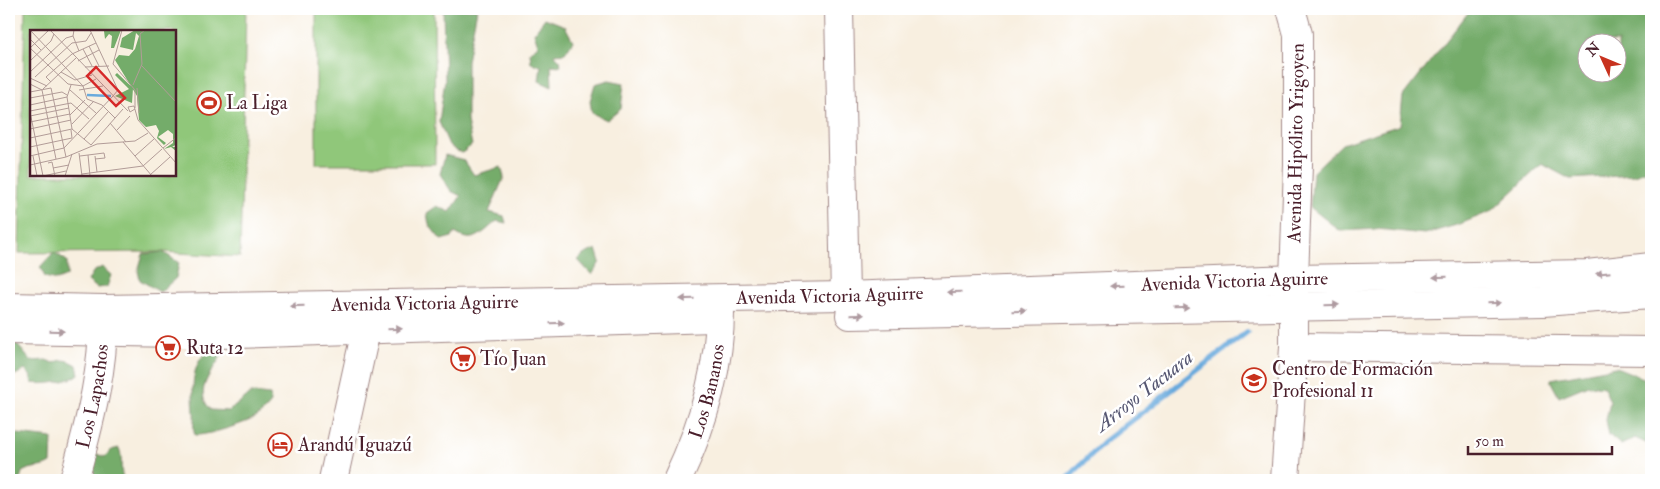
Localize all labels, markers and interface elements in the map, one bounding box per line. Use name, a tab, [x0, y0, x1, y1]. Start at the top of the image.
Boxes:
inset map	[30, 30, 176, 176]
north arrow	[1578, 32, 1628, 82]
text: N	[1582, 39, 1604, 60]
street label: Avenida Hipólito Yrigoyen	[1282, 43, 1311, 244]
sports icon: La Liga	[196, 90, 222, 116]
place label: La Liga	[226, 91, 288, 115]
street label: Avenida Victoria Aguirre	[1140, 266, 1328, 297]
one-way arrow	[1594, 269, 1610, 277]
one-way arrow	[1432, 273, 1448, 281]
street label: Avenida Victoria Aguirre	[735, 281, 924, 310]
one-way arrow	[1109, 282, 1125, 290]
one-way arrow	[946, 289, 962, 297]
street label: Avenida Victoria Aguirre	[330, 290, 519, 317]
one-way arrow	[679, 296, 695, 304]
one-way arrow	[1487, 299, 1503, 307]
one-way arrow	[1324, 301, 1340, 309]
one-way arrow	[289, 302, 305, 310]
one-way arrow	[1174, 304, 1190, 312]
one-way arrow	[1011, 307, 1027, 315]
one-way arrow	[849, 311, 865, 319]
one-way arrow	[550, 319, 566, 327]
one-way arrow	[387, 325, 403, 333]
one-way arrow	[50, 327, 66, 335]
supermarket icon: Ruta 12	[155, 335, 181, 361]
place label: Ruta 12	[186, 336, 244, 360]
street label: Los Lapachos	[71, 343, 114, 451]
street label: Los Bananos	[684, 343, 730, 442]
water label: Arroyo Tacuara	[1088, 345, 1198, 438]
supermarket icon: Tío Juan	[450, 346, 476, 372]
place label: Tío Juan	[480, 347, 547, 371]
place label: Centro de Formación Profesional 11	[1272, 357, 1433, 403]
school or university icon: Centro de Formación Profesional 11	[1241, 367, 1267, 393]
scale bar	[1468, 424, 1611, 456]
hotel icon: Arandú Iguazú	[267, 432, 293, 458]
text: 50 m	[1475, 432, 1504, 451]
place label: Arandú Iguazú	[297, 433, 412, 457]

